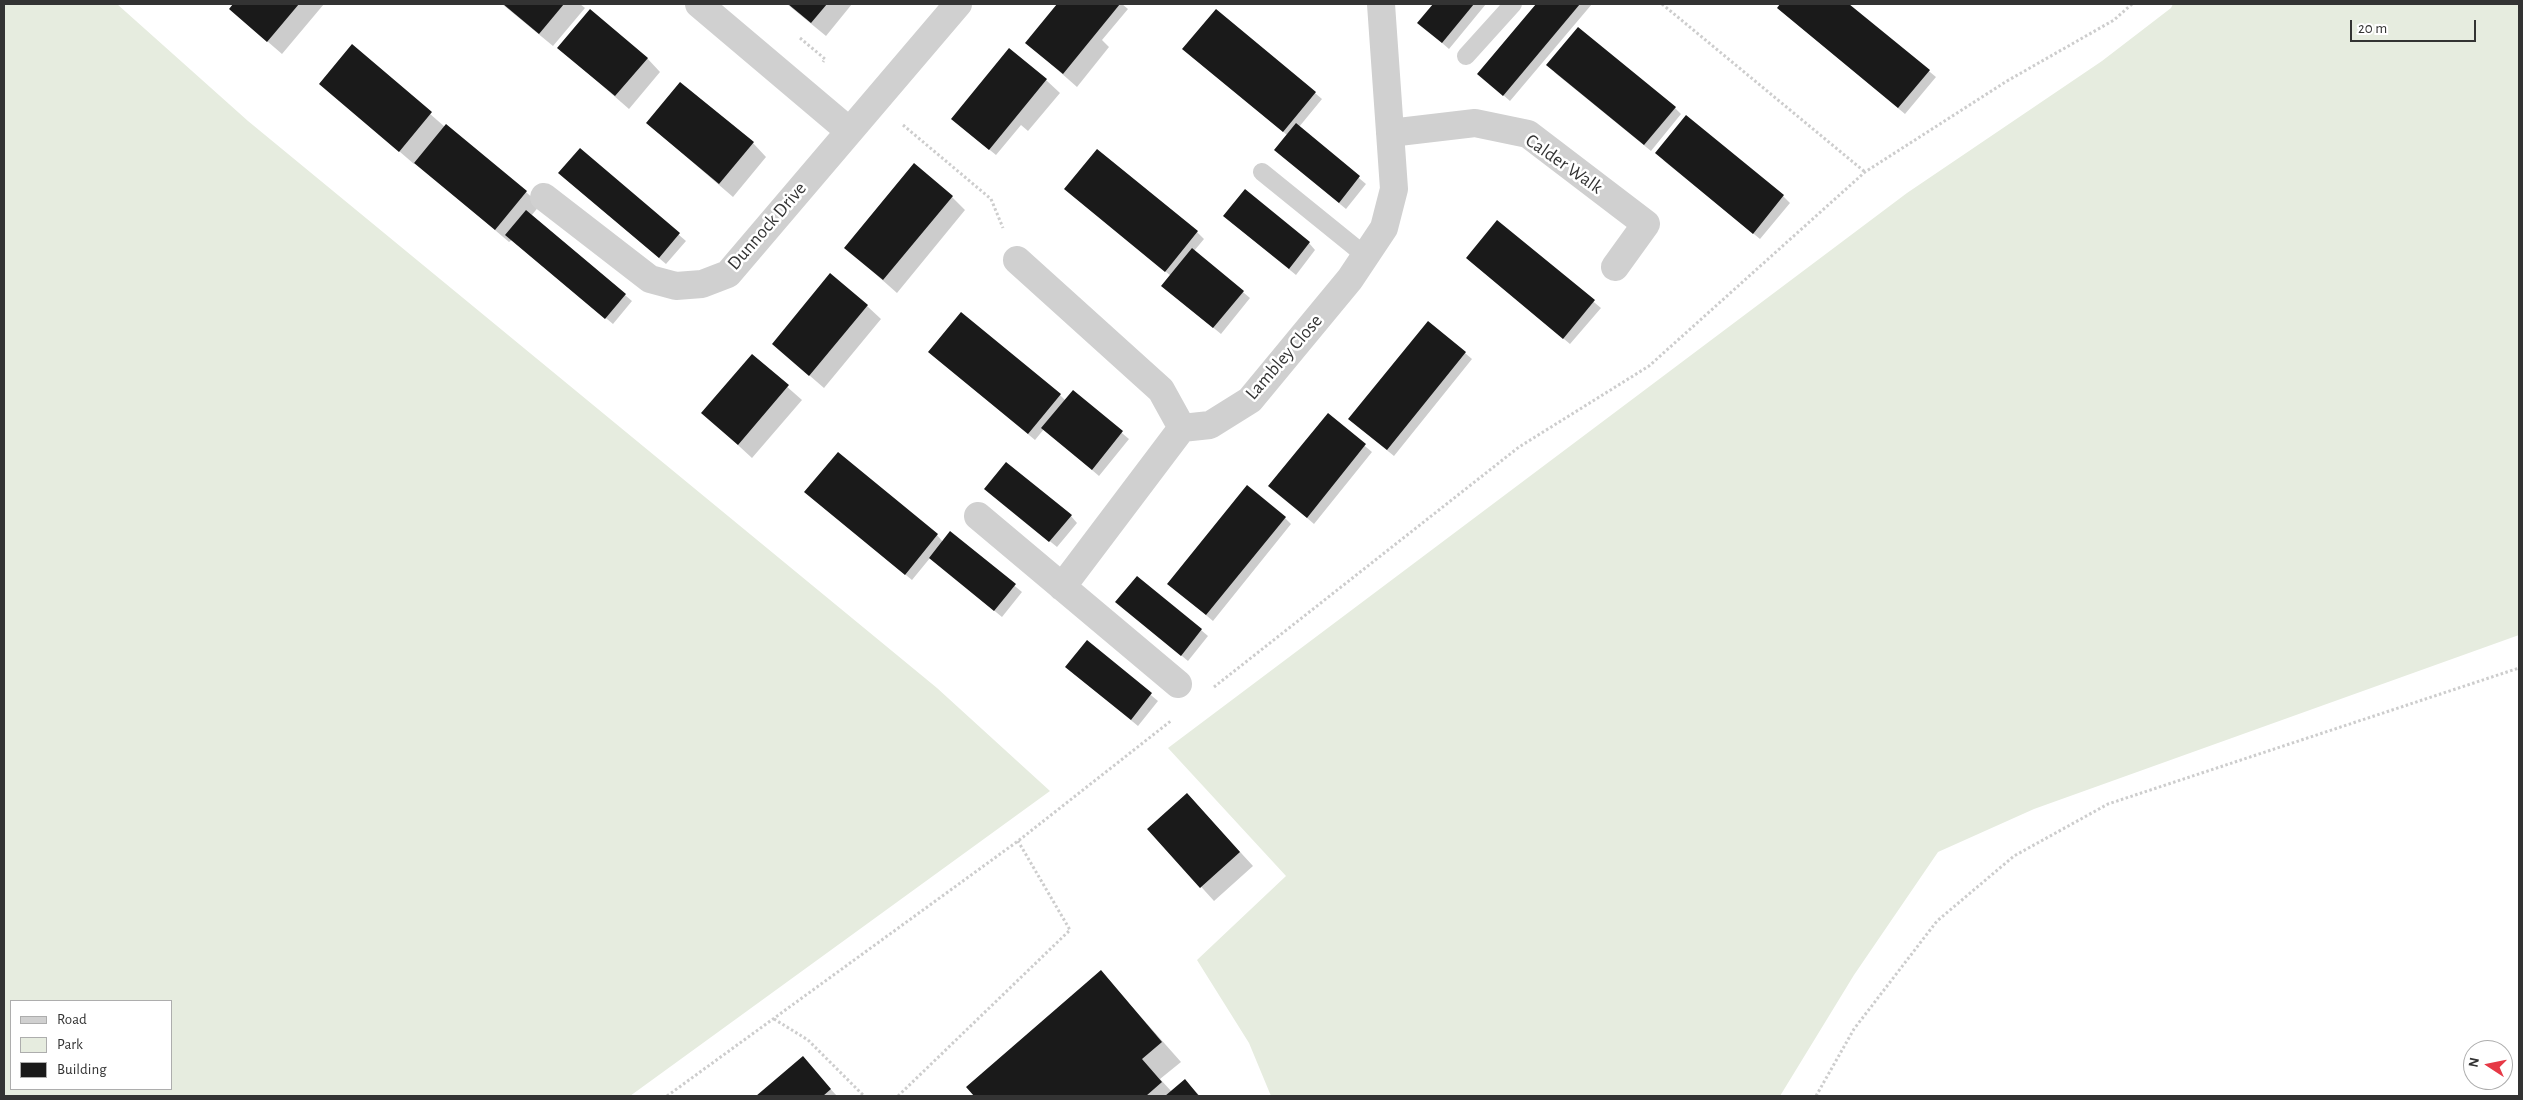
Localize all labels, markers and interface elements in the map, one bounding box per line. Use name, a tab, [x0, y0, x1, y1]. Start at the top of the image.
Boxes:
scale bar	[2353, 10, 2479, 42]
text: 20 m	[2358, 21, 2387, 36]
street label: Calder Walk	[1521, 129, 1607, 199]
street label: Dunnock Drive	[723, 177, 811, 275]
street label: Lambley Close	[1241, 310, 1327, 404]
legend	[10, 1000, 172, 1090]
text: Road	[57, 1012, 87, 1027]
text: Park	[57, 1037, 83, 1052]
north arrow	[2463, 1040, 2513, 1090]
text: N	[2466, 1056, 2482, 1068]
text: Building	[57, 1062, 107, 1077]

